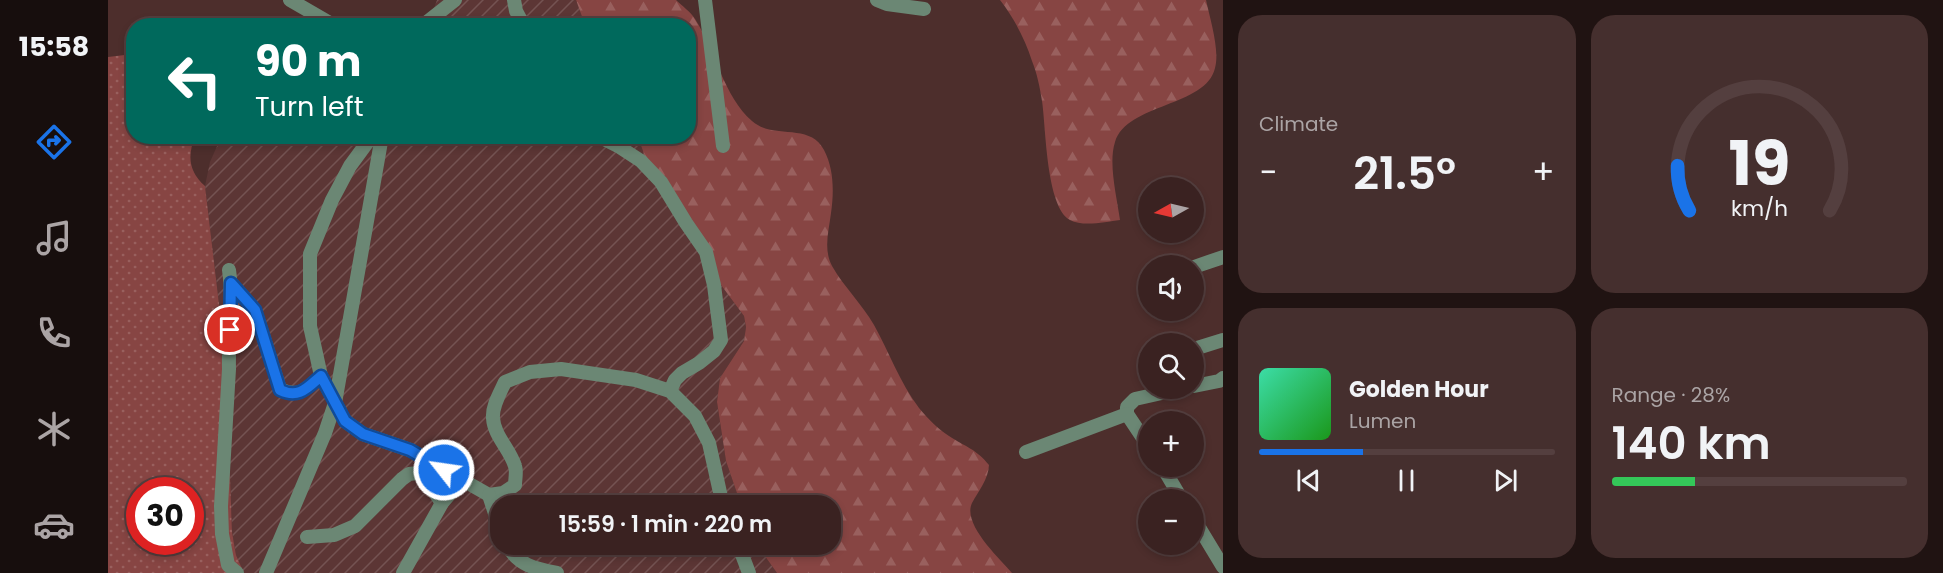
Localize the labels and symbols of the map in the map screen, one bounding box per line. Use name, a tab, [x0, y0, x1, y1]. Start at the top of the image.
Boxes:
north arrow	[1138, 177, 1204, 243]
pin	[204, 304, 255, 355]
position arrow	[412, 438, 476, 502]
speed limit sign: 30	[126, 477, 204, 555]

